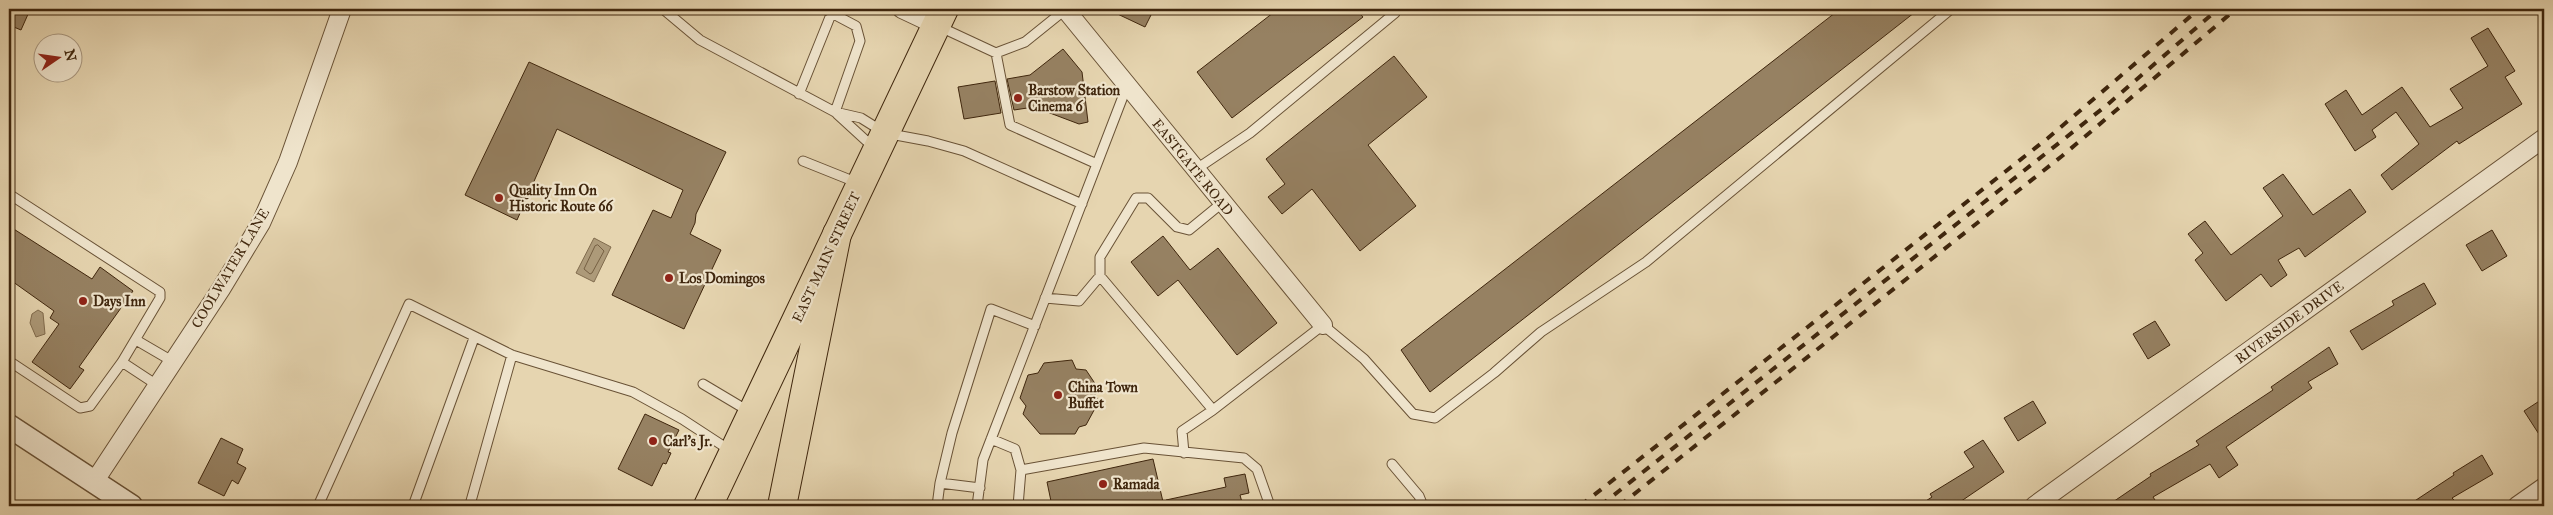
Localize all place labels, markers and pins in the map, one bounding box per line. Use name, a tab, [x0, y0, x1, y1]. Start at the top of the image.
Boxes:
place label: Barstow Station Cinema 6	[1028, 82, 1121, 115]
marker: Barstow Station Cinema 6	[1012, 92, 1024, 104]
place label: Quality Inn On Historic Route 66	[509, 182, 613, 215]
marker: Quality Inn On Historic Route 66	[493, 192, 505, 204]
place label: Los Domingos	[679, 270, 765, 288]
marker: Los Domingos	[663, 272, 675, 284]
place label: Days Inn	[93, 293, 146, 311]
marker: Days Inn	[77, 295, 89, 307]
place label: China Town Buffet	[1068, 379, 1138, 412]
marker: China Town Buffet	[1052, 389, 1064, 401]
place label: Carl's Jr.	[663, 433, 712, 451]
marker: Carl's Jr.	[647, 435, 659, 447]
place label: Ramada	[1113, 476, 1160, 493]
marker: Ramada	[1097, 478, 1109, 490]

